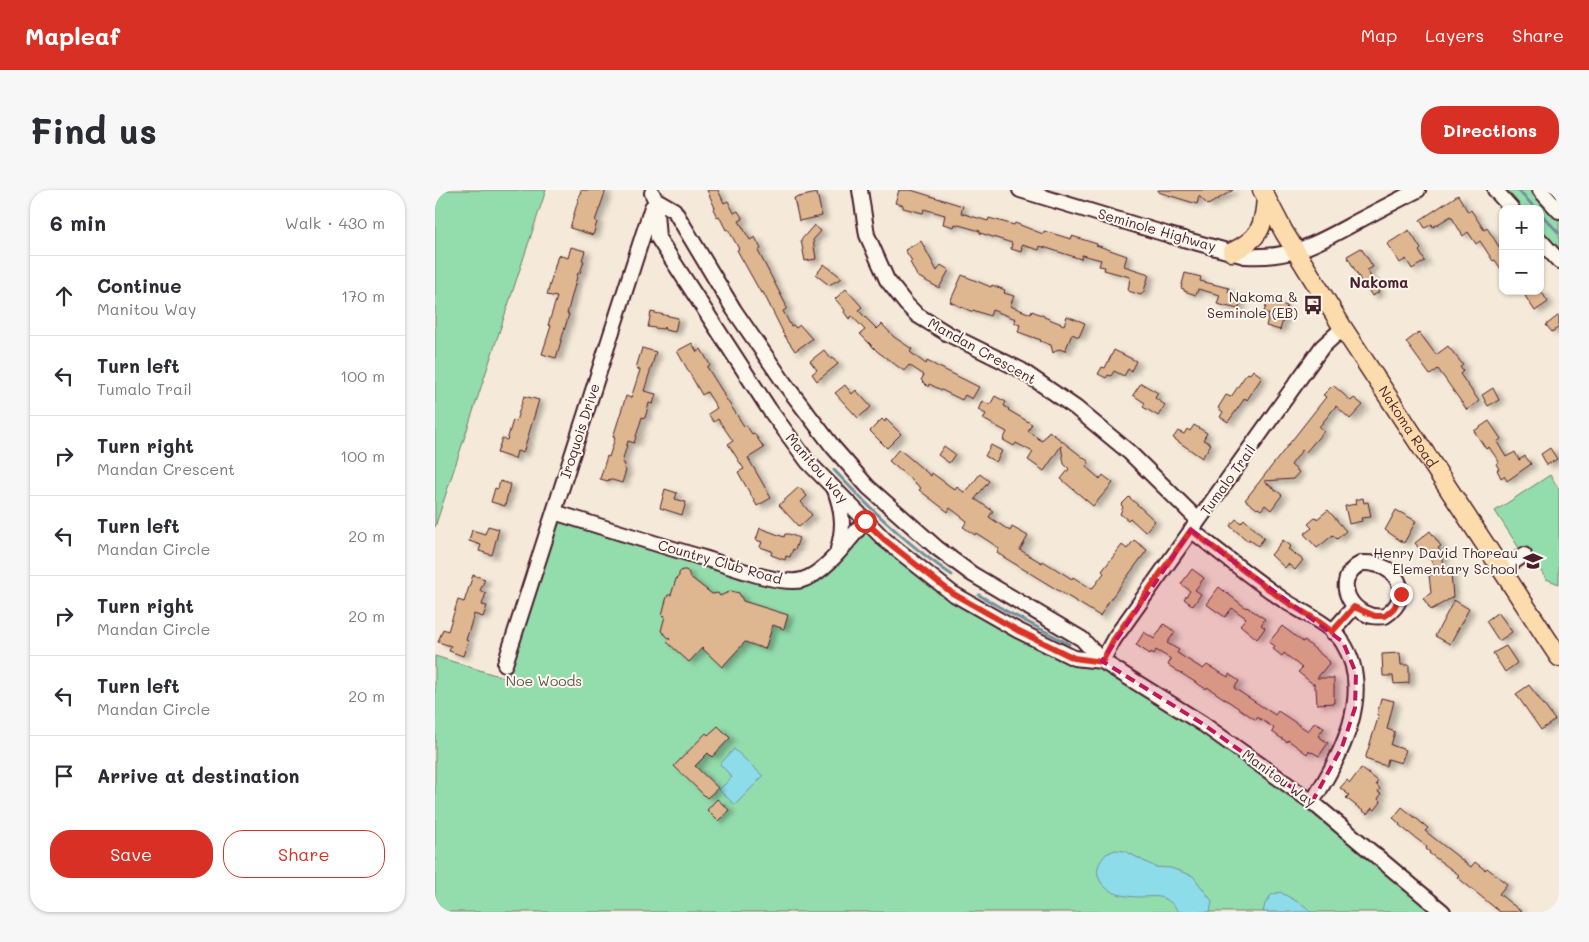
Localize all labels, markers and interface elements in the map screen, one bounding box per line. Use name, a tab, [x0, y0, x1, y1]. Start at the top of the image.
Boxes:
text: Mapleaf	[25, 20, 120, 51]
text: Map	[1361, 23, 1397, 47]
text: Layers	[1425, 23, 1484, 47]
text: Share	[1512, 23, 1564, 47]
button: Directions	[1421, 106, 1559, 154]
text: Find us	[30, 107, 157, 153]
street label: Seminole Highway	[1096, 204, 1218, 255]
map controls	[1499, 205, 1544, 295]
button: +	[1499, 205, 1544, 250]
text: 6 min	[50, 209, 106, 236]
text: Walk · 430 m	[285, 212, 385, 233]
button: −	[1499, 250, 1544, 295]
district label: Nakoma	[1350, 272, 1408, 292]
text: Continue	[97, 273, 182, 298]
icon: ahead	[50, 282, 78, 310]
text: 170 m	[341, 285, 385, 306]
place label: Nakoma & Seminole (EB)	[1207, 287, 1298, 322]
bus stop icon: Nakoma & Seminole (EB)	[1302, 294, 1324, 316]
text: Manitou Way	[97, 298, 196, 319]
street label: Mandan Crescent	[925, 313, 1040, 388]
text: Turn left	[97, 353, 180, 378]
icon: left	[50, 362, 78, 390]
text: 100 m	[340, 365, 385, 386]
text: Tumalo Trail	[97, 378, 192, 399]
street label: Iroquois Drive	[555, 381, 604, 481]
street label: Nakoma Road	[1374, 382, 1442, 471]
street label: Manitou Way	[782, 429, 853, 507]
text: Turn right	[97, 433, 194, 458]
street label: Tumalo Trail	[1196, 441, 1260, 519]
icon: right	[50, 442, 78, 470]
text: 100 m	[340, 445, 385, 466]
text: Mandan Crescent	[97, 458, 235, 479]
route start	[854, 510, 877, 533]
text: Turn left	[97, 513, 180, 538]
icon: left	[50, 522, 78, 550]
text: 20 m	[348, 525, 385, 546]
street label: Country Club Road	[656, 535, 784, 588]
text: Mandan Circle	[97, 538, 210, 559]
place label: Henry David Thoreau Elementary School	[1373, 543, 1518, 578]
school or university icon: Henry David Thoreau Elementary School	[1522, 550, 1544, 572]
route end	[1390, 583, 1413, 606]
text: Turn right	[97, 593, 194, 618]
icon: right	[50, 602, 78, 630]
text: 20 m	[348, 605, 385, 626]
text: Mandan Circle	[97, 618, 210, 639]
park label: Noe Woods	[506, 671, 582, 690]
text: Turn left	[97, 673, 180, 698]
icon: left	[50, 682, 78, 710]
text: 20 m	[348, 685, 385, 706]
text: Mandan Circle	[97, 698, 210, 719]
street label: Manitou Way	[1239, 744, 1320, 811]
icon: arrive	[50, 762, 78, 790]
text: Arrive at destination	[97, 763, 300, 788]
button: Save	[50, 830, 213, 878]
button: Share	[223, 830, 385, 878]

